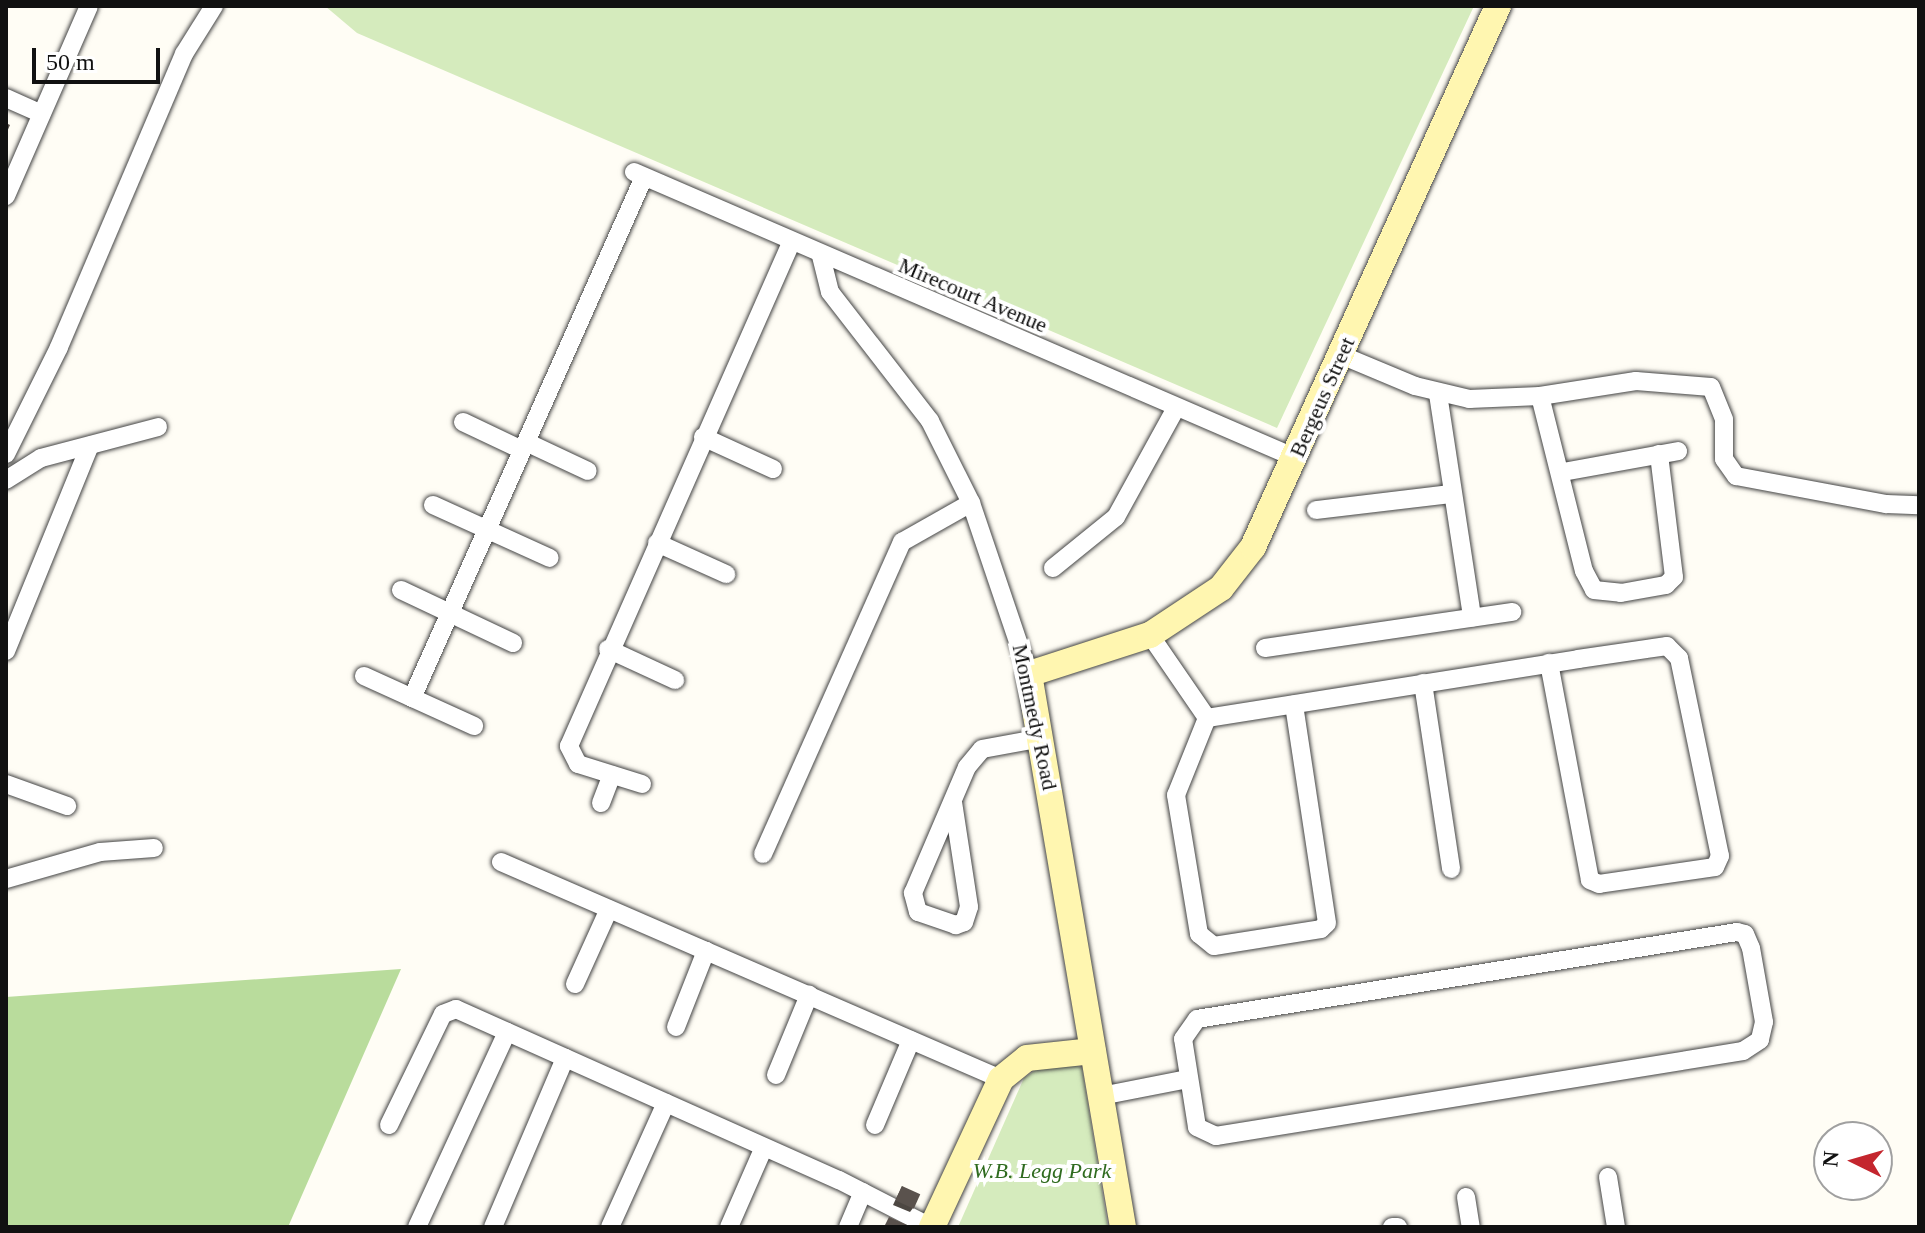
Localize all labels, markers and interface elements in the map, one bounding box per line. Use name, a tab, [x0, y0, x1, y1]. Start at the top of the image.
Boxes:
scale bar	[36, 32, 164, 82]
text: 50 m	[46, 49, 95, 75]
street label: Mirecourt Avenue	[894, 252, 1052, 338]
street label: Bergeus Street	[1284, 333, 1360, 461]
street label: Montmedy Road	[1007, 642, 1063, 792]
north arrow	[1813, 1121, 1893, 1201]
text: N	[1817, 1150, 1844, 1168]
park label: W.B. Legg Park	[973, 1158, 1111, 1184]

